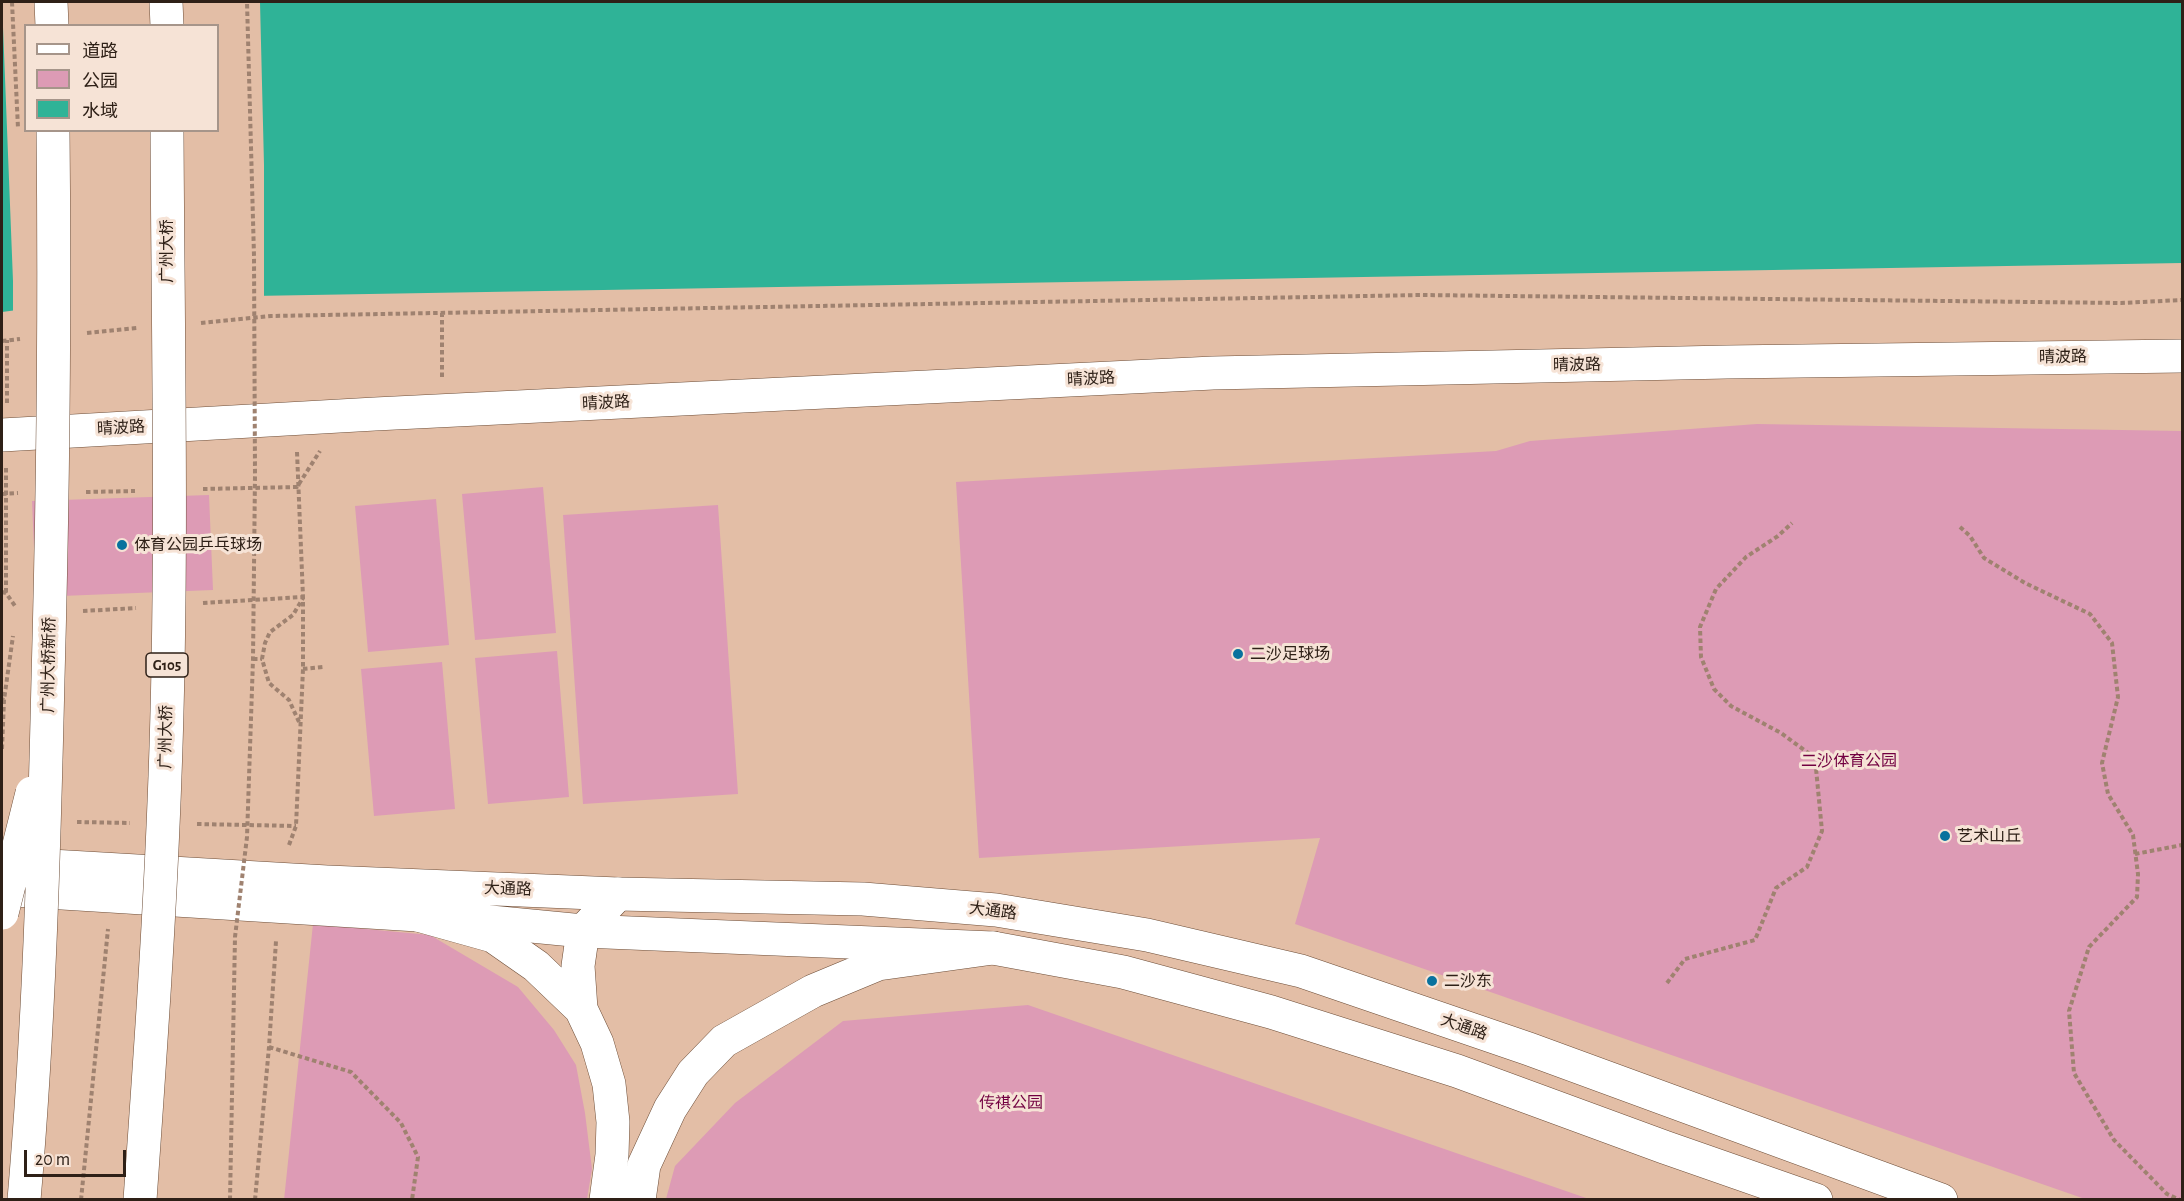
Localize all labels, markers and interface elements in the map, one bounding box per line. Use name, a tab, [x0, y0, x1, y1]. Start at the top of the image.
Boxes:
legend	[24, 24, 219, 132]
text: 道路	[82, 43, 118, 61]
text: 公园	[82, 73, 118, 91]
text: 水域	[82, 103, 118, 121]
street label: 广州大桥	[157, 219, 177, 283]
street label: 晴波路	[2039, 347, 2087, 367]
street label: 晴波路	[1553, 355, 1601, 375]
street label: 晴波路	[1067, 368, 1115, 390]
street label: 晴波路	[582, 392, 630, 414]
street label: 晴波路	[97, 417, 145, 439]
place label: 体育公园乒乓球场	[134, 535, 262, 555]
marker: 体育公园乒乓球场	[115, 538, 129, 552]
street label: 广州大桥新桥	[39, 617, 59, 713]
place label: 二沙足球场	[1250, 644, 1330, 664]
marker: 二沙足球场	[1231, 647, 1245, 661]
road number: G105	[146, 653, 188, 677]
street label: 广州大桥	[156, 705, 176, 769]
park label: 二沙体育公园	[1801, 751, 1897, 771]
place label: 艺术山丘	[1957, 826, 2021, 846]
marker: 艺术山丘	[1938, 829, 1952, 843]
street label: 大通路	[484, 879, 532, 899]
street label: 大通路	[968, 899, 1018, 923]
place label: 二沙东	[1444, 971, 1492, 991]
marker: 二沙东	[1425, 974, 1439, 988]
street label: 大通路	[1438, 1010, 1490, 1044]
park label: 传祺公园	[979, 1093, 1043, 1113]
scale bar	[27, 1138, 129, 1176]
text: 20 m	[35, 1151, 70, 1169]

